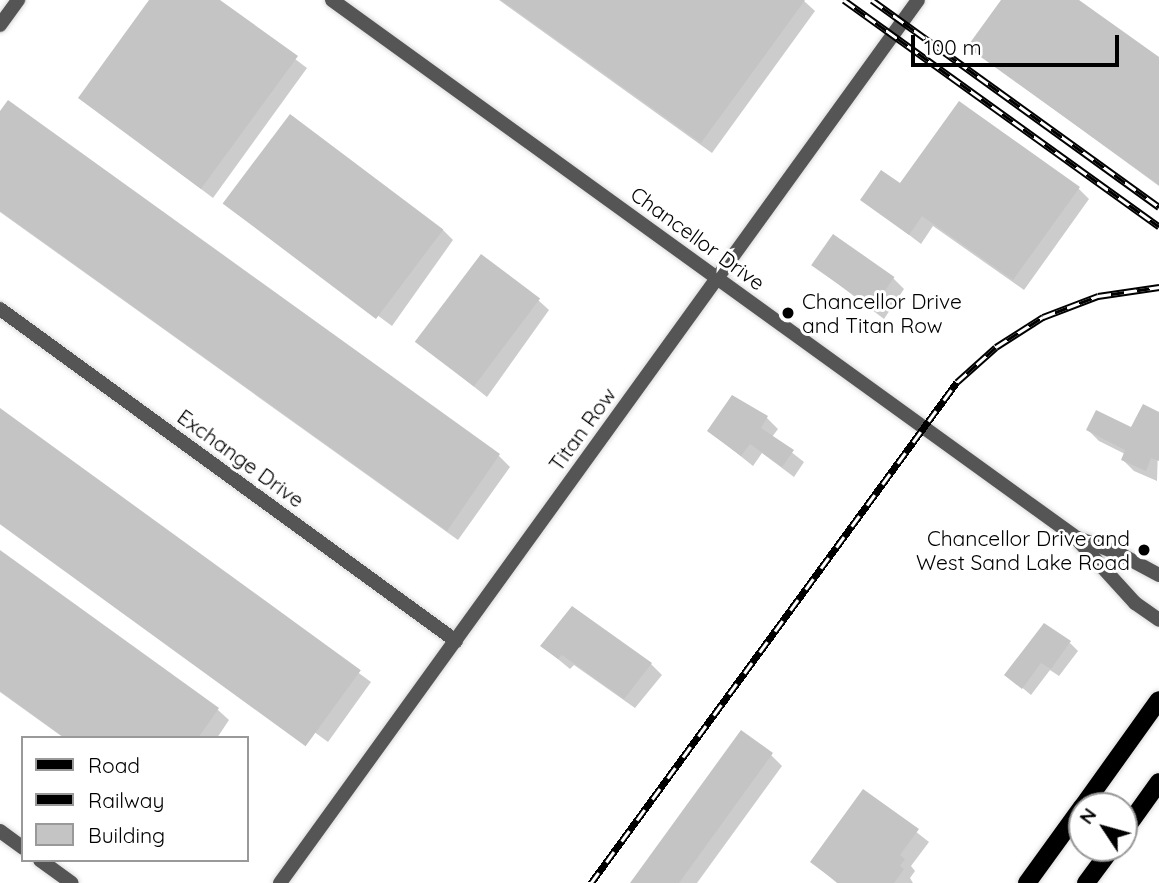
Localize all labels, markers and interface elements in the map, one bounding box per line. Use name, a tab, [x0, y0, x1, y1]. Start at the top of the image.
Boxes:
scale bar	[914, 21, 1122, 65]
text: 100 m	[924, 34, 982, 60]
street label: Chancellor Drive	[626, 181, 770, 295]
place label: Chancellor Drive and Titan Row	[802, 288, 962, 338]
marker: Chancellor Drive and Titan Row	[780, 305, 796, 321]
street label: Titan Row	[543, 382, 621, 476]
street label: Exchange Drive	[173, 404, 309, 512]
place label: Chancellor Drive and West Sand Lake Road	[916, 525, 1130, 575]
marker: Chancellor Drive and West Sand Lake Road	[1136, 542, 1152, 558]
legend	[21, 736, 248, 862]
text: Road	[88, 752, 140, 778]
text: Railway	[88, 787, 164, 813]
north arrow	[1068, 792, 1138, 862]
text: N	[1074, 803, 1101, 829]
text: Building	[88, 822, 165, 848]

